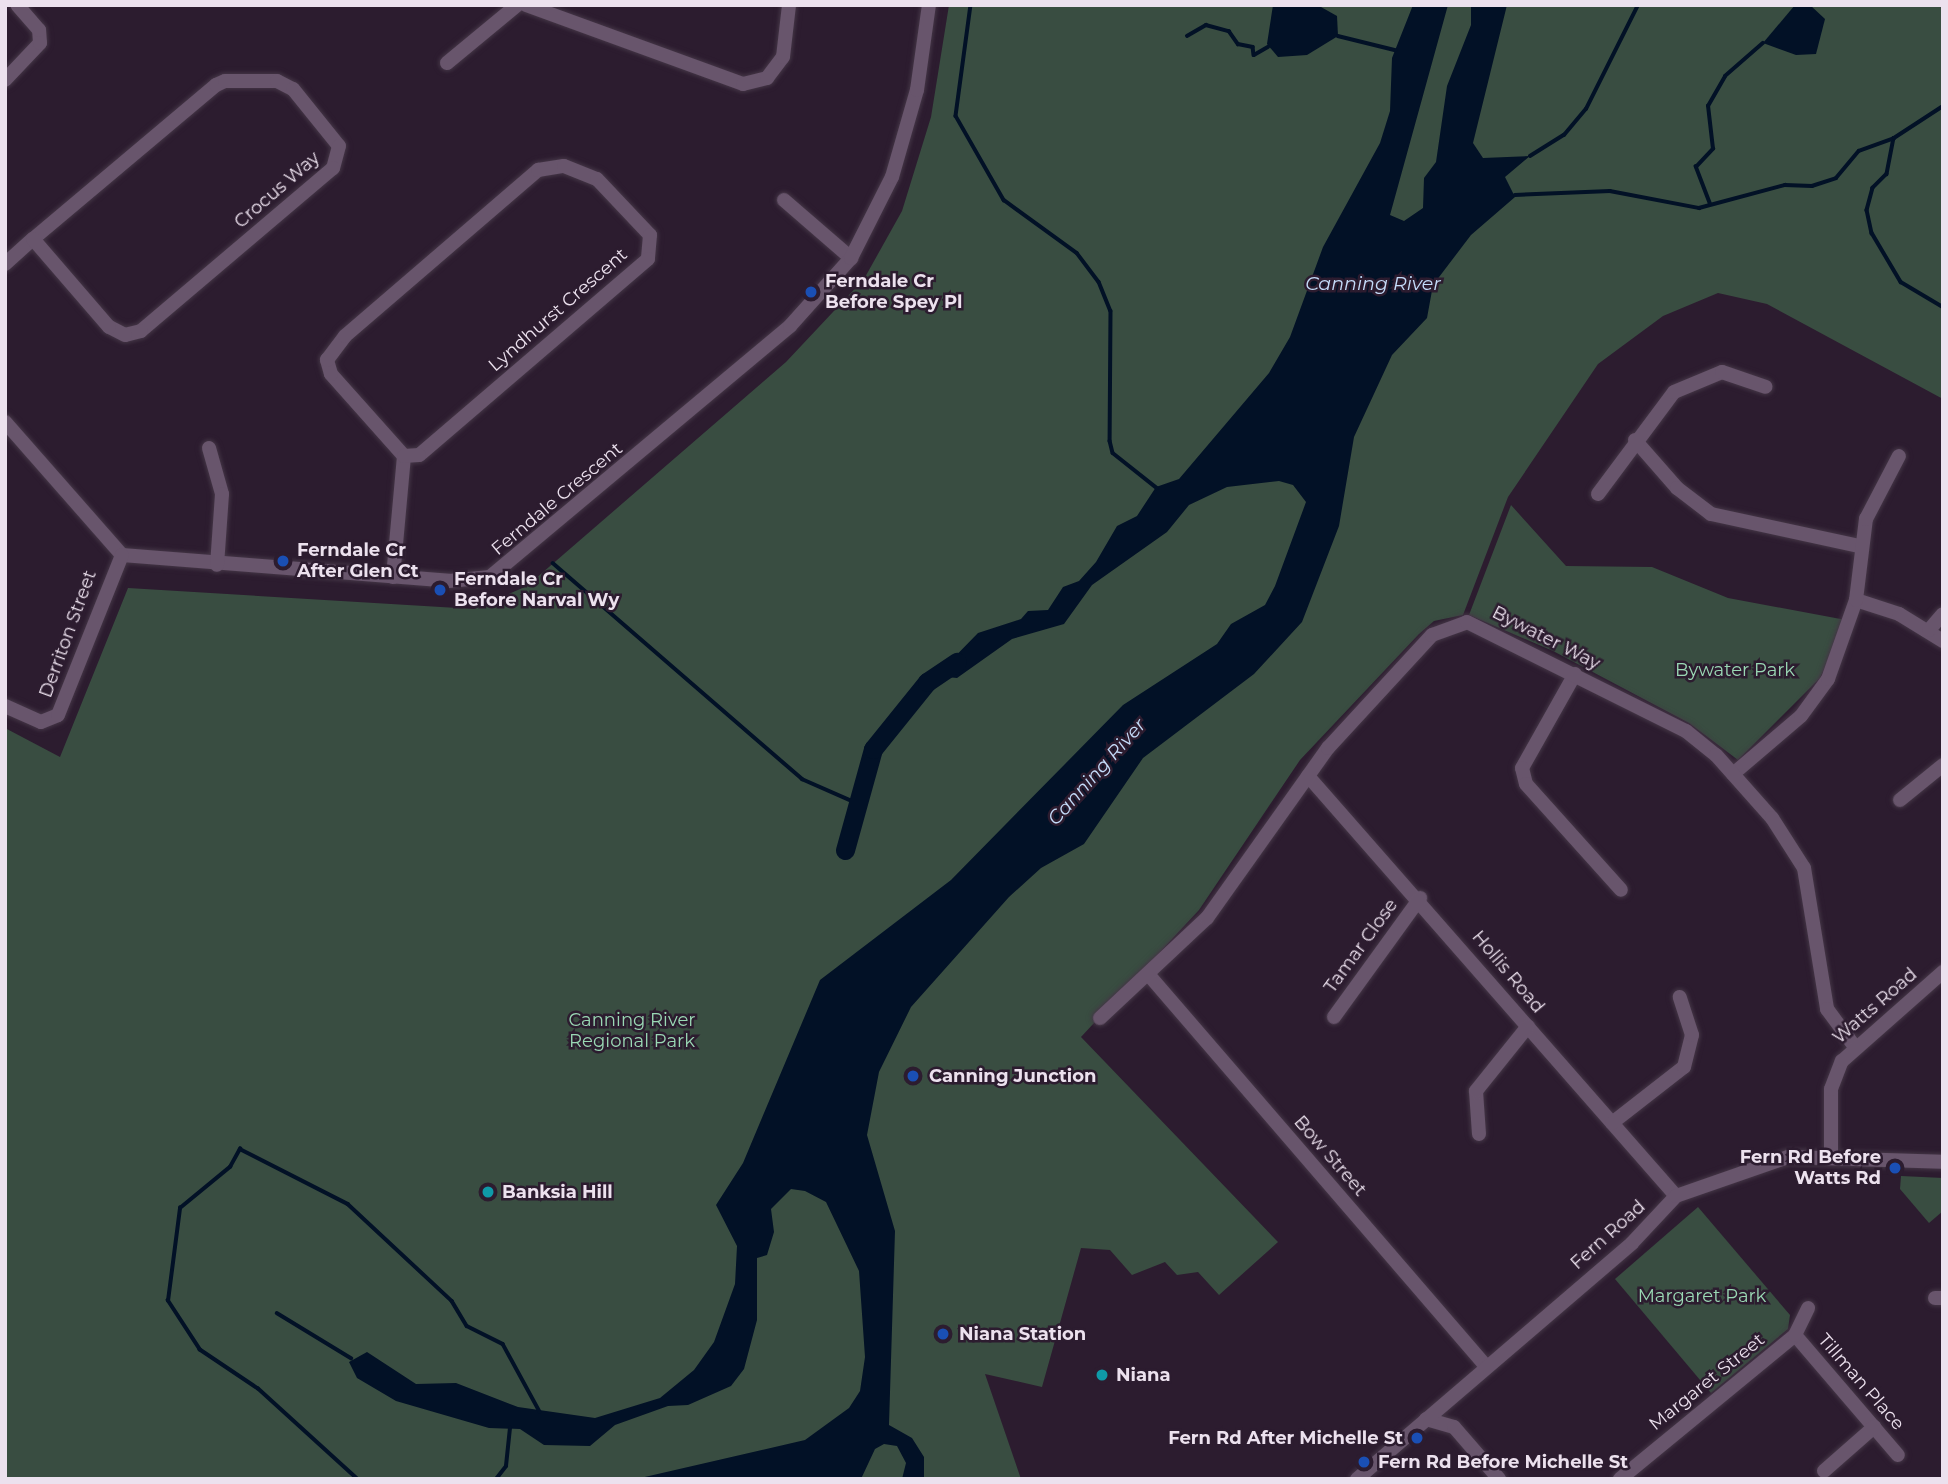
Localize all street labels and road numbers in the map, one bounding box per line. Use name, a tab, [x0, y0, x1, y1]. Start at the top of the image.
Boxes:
street label: Crocus Way	[230, 147, 324, 233]
street label: Lyndhurst Crescent	[484, 244, 632, 376]
street label: Ferndale Crescent	[487, 438, 627, 560]
street label: Derriton Street	[35, 567, 101, 701]
street label: Bywater Way	[1488, 602, 1604, 674]
street label: Tamar Close	[1320, 895, 1402, 997]
street label: Hollis Road	[1467, 926, 1549, 1018]
street label: Watts Road	[1828, 964, 1922, 1048]
street label: Bow Street	[1289, 1111, 1371, 1201]
street label: Fern Road	[1566, 1196, 1650, 1274]
street label: Margaret Street	[1645, 1329, 1769, 1435]
street label: Tillman Place	[1813, 1329, 1909, 1435]

